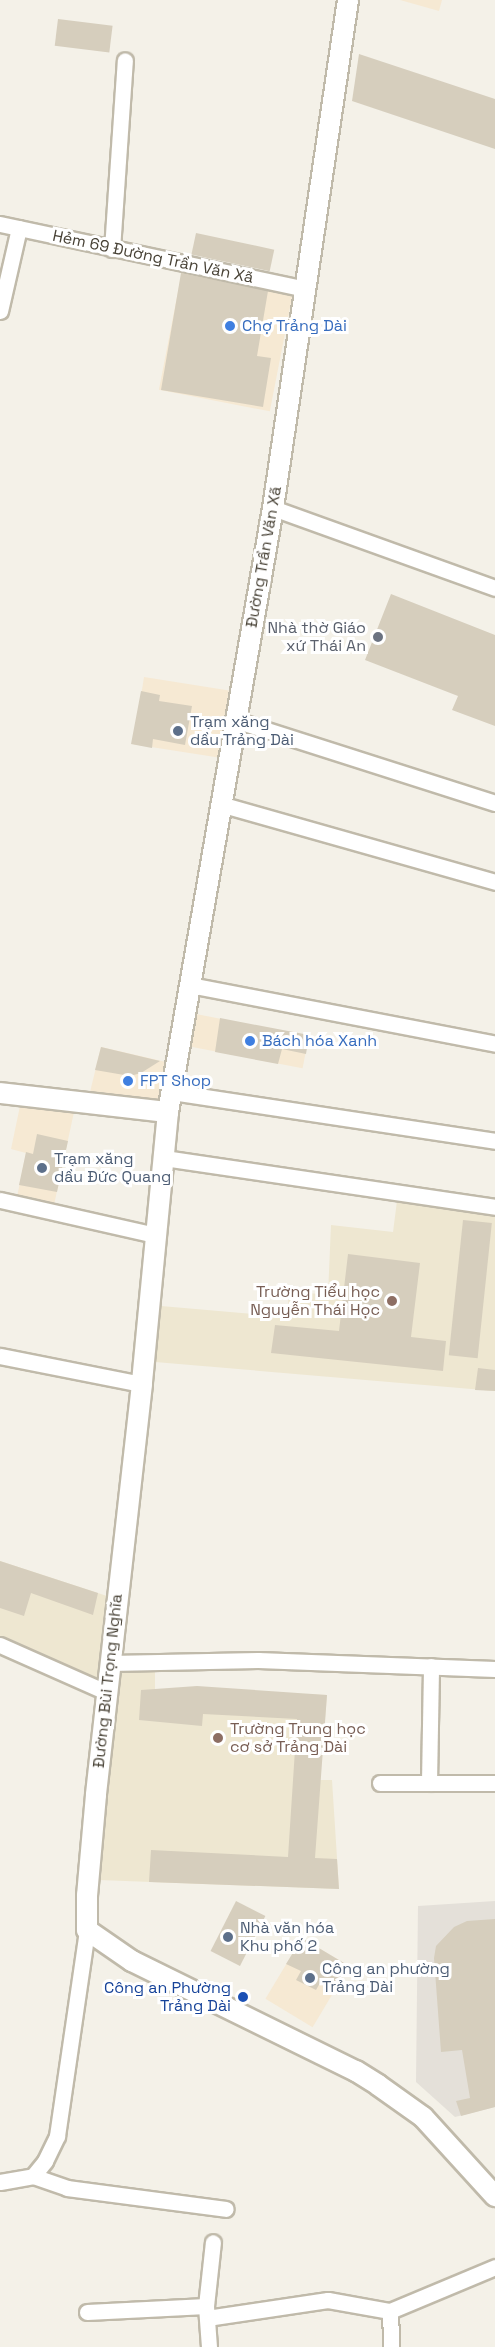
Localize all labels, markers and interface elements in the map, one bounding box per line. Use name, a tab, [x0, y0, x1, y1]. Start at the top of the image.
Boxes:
street label: Hẻm 69 Đường Trần Văn Xã	[51, 226, 255, 288]
place label: Chợ Trảng Dài	[242, 316, 347, 336]
marker: Chợ Trảng Dài	[223, 319, 237, 333]
street label: Đường Trần Văn Xã	[242, 484, 286, 630]
place label: Nhà thờ Giáo xứ Thái An	[267, 618, 366, 656]
marker: Nhà thờ Giáo xứ Thái An	[371, 630, 385, 644]
place label: Trạm xăng dầu Trảng Dài	[190, 712, 294, 750]
marker: Trạm xăng dầu Trảng Dài	[171, 724, 185, 738]
place label: Bách hóa Xanh	[262, 1031, 377, 1051]
marker: Bách hóa Xanh	[243, 1034, 257, 1048]
place label: FPT Shop	[140, 1071, 212, 1091]
marker: FPT Shop	[121, 1074, 135, 1088]
place label: Trạm xăng dầu Đức Quang	[54, 1149, 171, 1187]
marker: Trạm xăng dầu Đức Quang	[35, 1161, 49, 1175]
place label: Trường Tiểu học Nguyễn Thái Học	[250, 1282, 380, 1320]
marker: Trường Tiểu học Nguyễn Thái Học	[385, 1294, 399, 1308]
street label: Đường Bùi Trọng Nghĩa	[89, 1593, 127, 1769]
place label: Trường Trung học cơ sở Trảng Dài	[230, 1719, 366, 1757]
marker: Trường Trung học cơ sở Trảng Dài	[211, 1731, 225, 1745]
place label: Nhà văn hóa Khu phố 2	[240, 1918, 334, 1956]
marker: Nhà văn hóa Khu phố 2	[221, 1930, 235, 1944]
place label: Công an phường Trảng Dài	[322, 1959, 450, 1997]
marker: Công an phường Trảng Dài	[303, 1971, 317, 1985]
place label: Công an Phường Trảng Dài	[104, 1978, 231, 2016]
marker: Công an Phường Trảng Dài	[236, 1990, 250, 2004]

